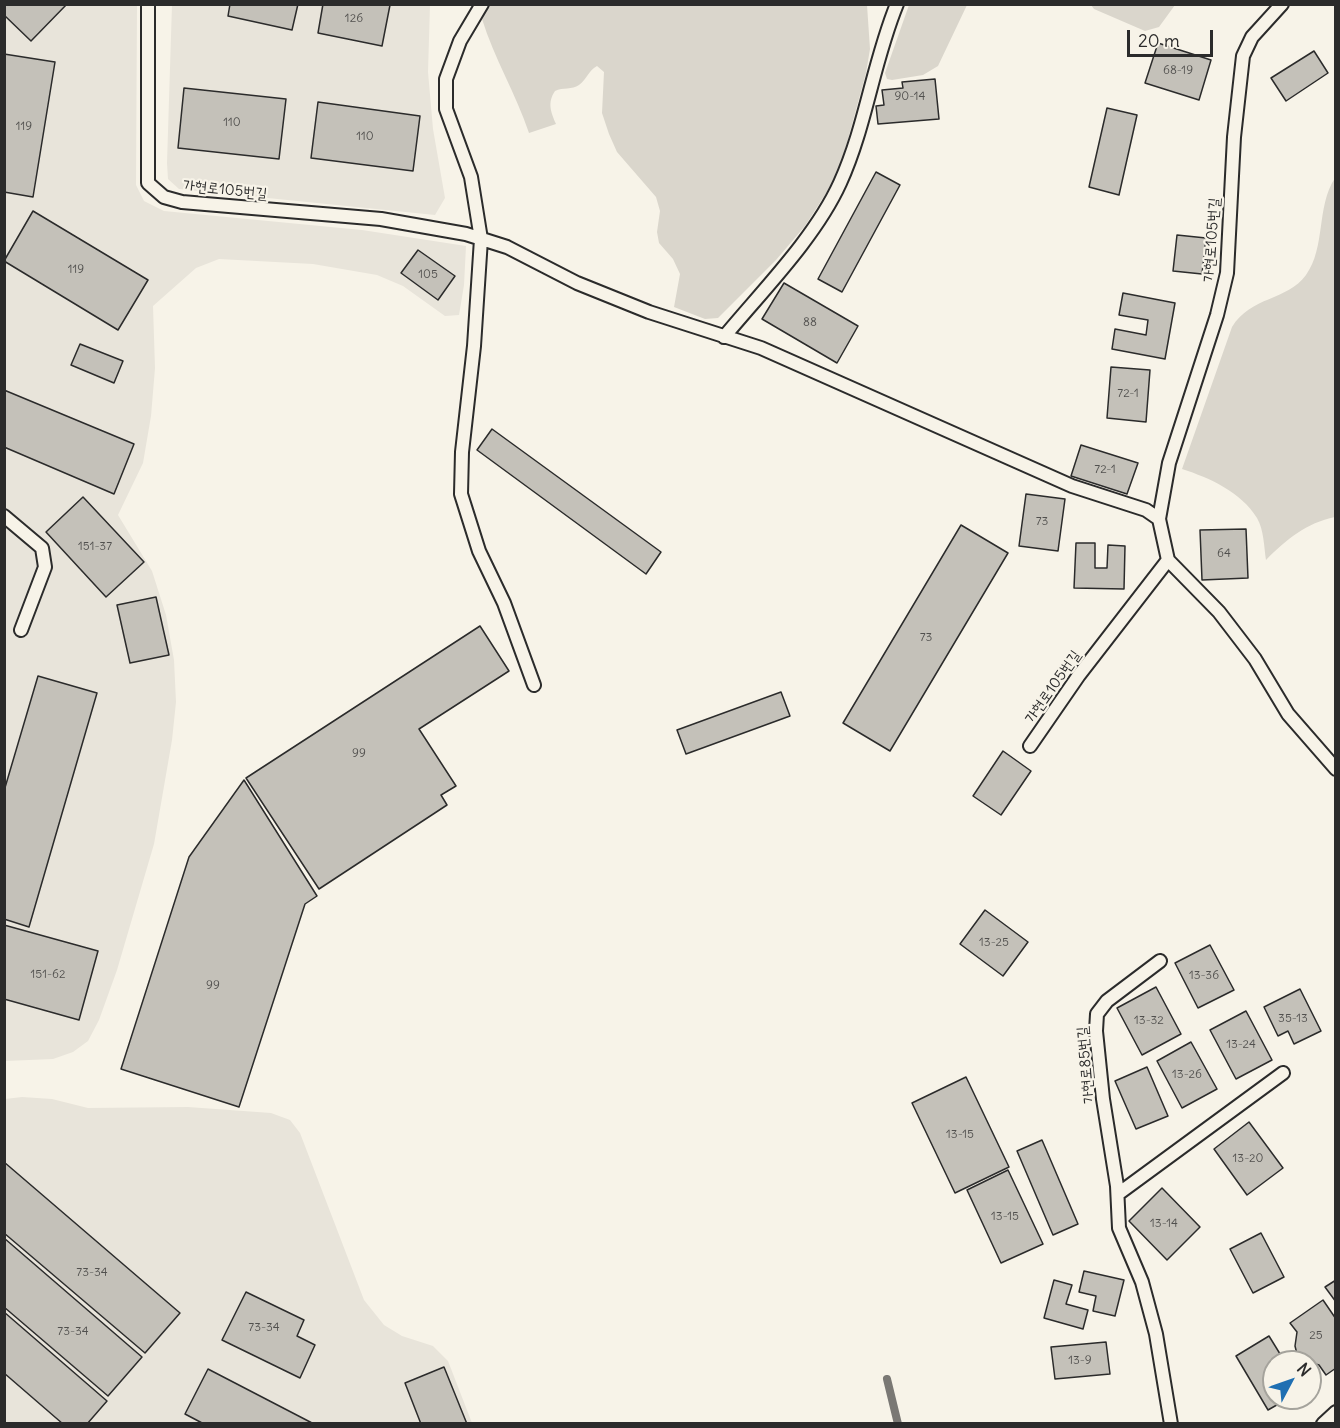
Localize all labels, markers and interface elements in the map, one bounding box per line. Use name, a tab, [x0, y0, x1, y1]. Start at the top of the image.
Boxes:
house number: 126	[345, 12, 363, 26]
scale bar	[1130, 18, 1216, 56]
text: 20 m	[1138, 29, 1180, 52]
house number: 68-19	[1163, 64, 1193, 78]
house number: 90-14	[894, 90, 926, 104]
house number: 110	[223, 116, 241, 130]
house number: 119	[16, 120, 32, 134]
house number: 110	[356, 130, 374, 144]
street label: 가현로105번길	[182, 177, 268, 203]
street label: 가현로105번길	[1200, 197, 1224, 283]
house number: 119	[68, 263, 84, 277]
house number: 105	[418, 268, 438, 282]
house number: 88	[803, 316, 817, 330]
house number: 72-1	[1117, 387, 1139, 401]
house number: 72-1	[1094, 463, 1116, 477]
house number: 73	[1036, 515, 1048, 529]
house number: 151-37	[78, 540, 112, 554]
house number: 64	[1217, 547, 1231, 561]
house number: 73	[920, 631, 932, 645]
street label: 가현로105번길	[1021, 647, 1085, 727]
house number: 99	[352, 747, 366, 761]
house number: 13-25	[979, 936, 1009, 950]
house number: 151-62	[30, 968, 66, 982]
house number: 13-36	[1189, 969, 1219, 983]
house number: 99	[206, 979, 220, 993]
house number: 35-13	[1278, 1012, 1308, 1026]
house number: 13-32	[1134, 1014, 1164, 1028]
street label: 가현로85번길	[1074, 1026, 1098, 1104]
house number: 13-24	[1226, 1038, 1256, 1052]
house number: 13-26	[1172, 1068, 1202, 1082]
house number: 13-15	[946, 1128, 974, 1142]
house number: 13-20	[1233, 1152, 1263, 1166]
house number: 13-15	[991, 1210, 1019, 1224]
house number: 13-14	[1150, 1217, 1178, 1231]
house number: 73-34	[76, 1266, 108, 1280]
house number: 73-34	[248, 1321, 280, 1335]
house number: 73-34	[57, 1325, 89, 1339]
house number: 25	[1309, 1329, 1323, 1343]
north arrow	[1262, 1350, 1322, 1410]
house number: 13-9	[1068, 1354, 1092, 1368]
text: N	[1293, 1359, 1315, 1380]

